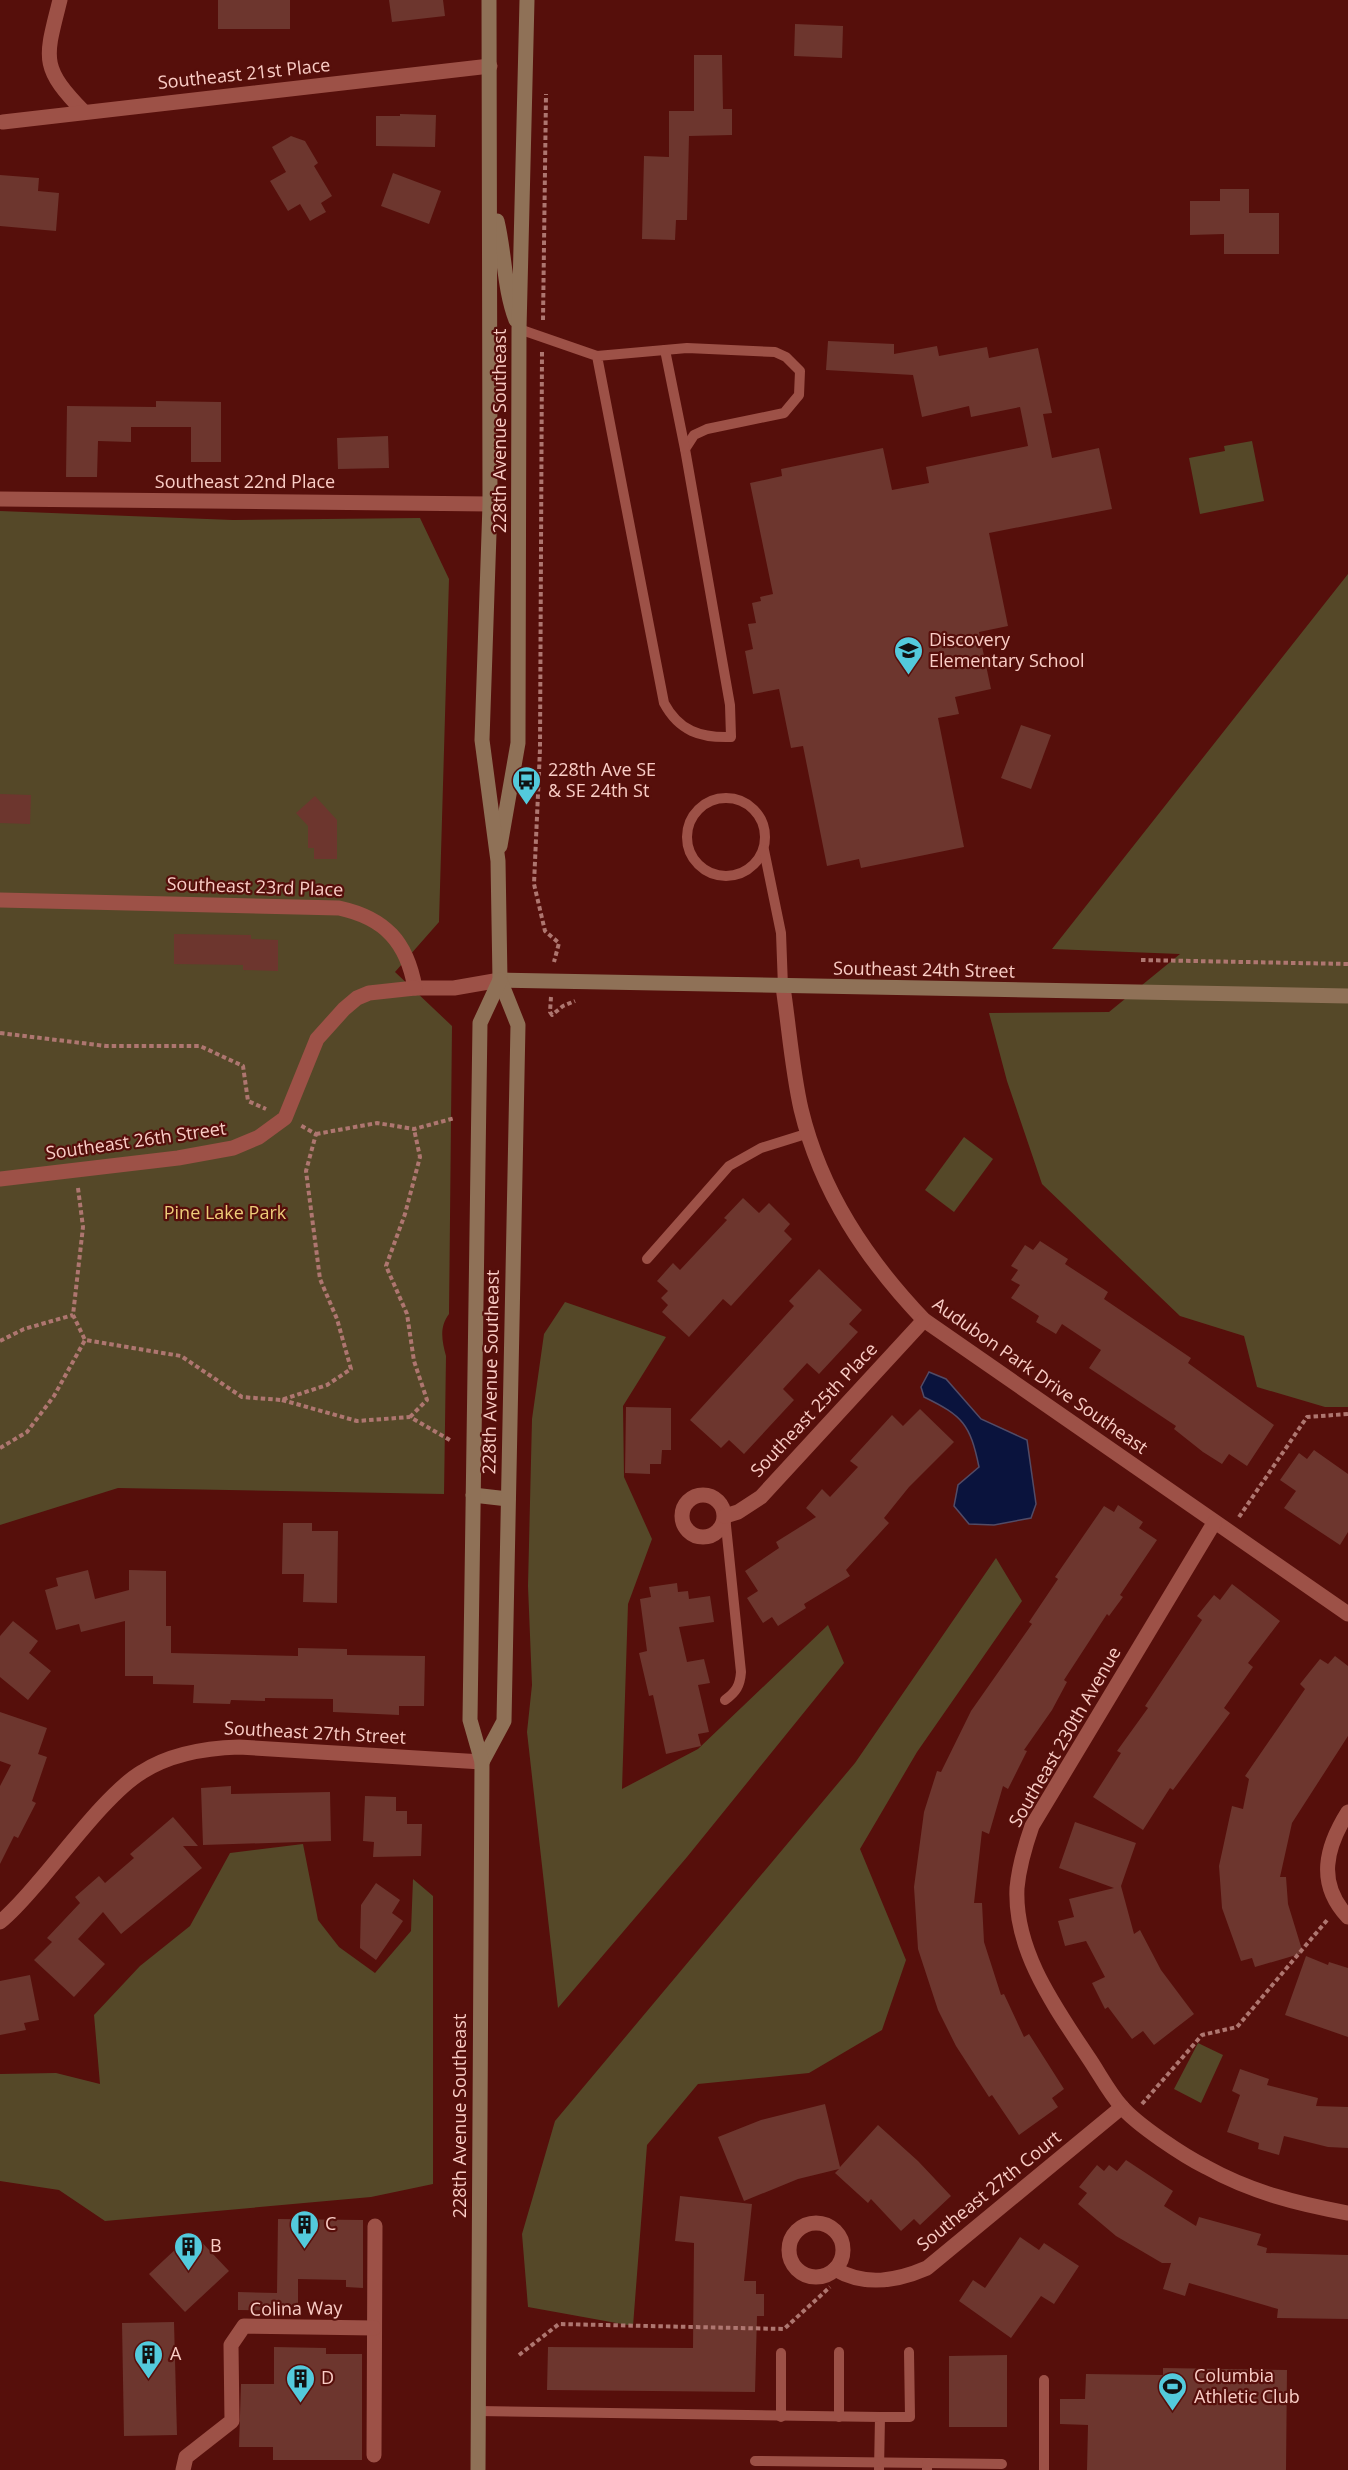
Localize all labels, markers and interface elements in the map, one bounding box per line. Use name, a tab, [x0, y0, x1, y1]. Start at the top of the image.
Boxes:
street label: Southeast 21st Place	[156, 52, 331, 94]
street label: 228th Avenue Southeast	[487, 329, 511, 533]
street label: Southeast 22nd Place	[155, 469, 335, 493]
place label: Discovery Elementary School	[929, 627, 1085, 672]
school or university icon: Discovery Elementary School	[892, 634, 924, 676]
place label: 228th Ave SE & SE 24th St	[548, 757, 656, 802]
bus stop icon: 228th Ave SE & SE 24th St	[511, 764, 543, 806]
street label: Southeast 23rd Place	[166, 871, 344, 901]
street label: Southeast 24th Street	[833, 955, 1015, 983]
street label: Southeast 26th Street	[44, 1115, 228, 1165]
park label: Pine Lake Park	[164, 1200, 287, 1224]
street label: 228th Avenue Southeast	[476, 1269, 504, 1475]
street label: Audubon Park Drive Southeast	[928, 1292, 1153, 1459]
street label: Southeast 25th Place	[745, 1337, 882, 1482]
street label: Southeast 230th Avenue	[1003, 1642, 1126, 1831]
street label: Southeast 27th Street	[224, 1715, 407, 1749]
street label: 228th Avenue Southeast	[447, 2014, 471, 2218]
street label: Southeast 27th Court	[911, 2125, 1065, 2256]
building icon: C	[288, 2208, 320, 2250]
place label: C	[325, 2211, 336, 2235]
building icon: B	[173, 2230, 205, 2272]
place label: B	[210, 2233, 222, 2257]
street label: Colina Way	[249, 2295, 343, 2321]
building icon: A	[133, 2338, 165, 2380]
place label: A	[170, 2341, 182, 2365]
building icon: D	[284, 2362, 316, 2404]
place label: Columbia Athletic Club	[1194, 2363, 1300, 2408]
place label: D	[321, 2365, 334, 2389]
sports icon: Columbia Athletic Club	[1157, 2370, 1189, 2412]

